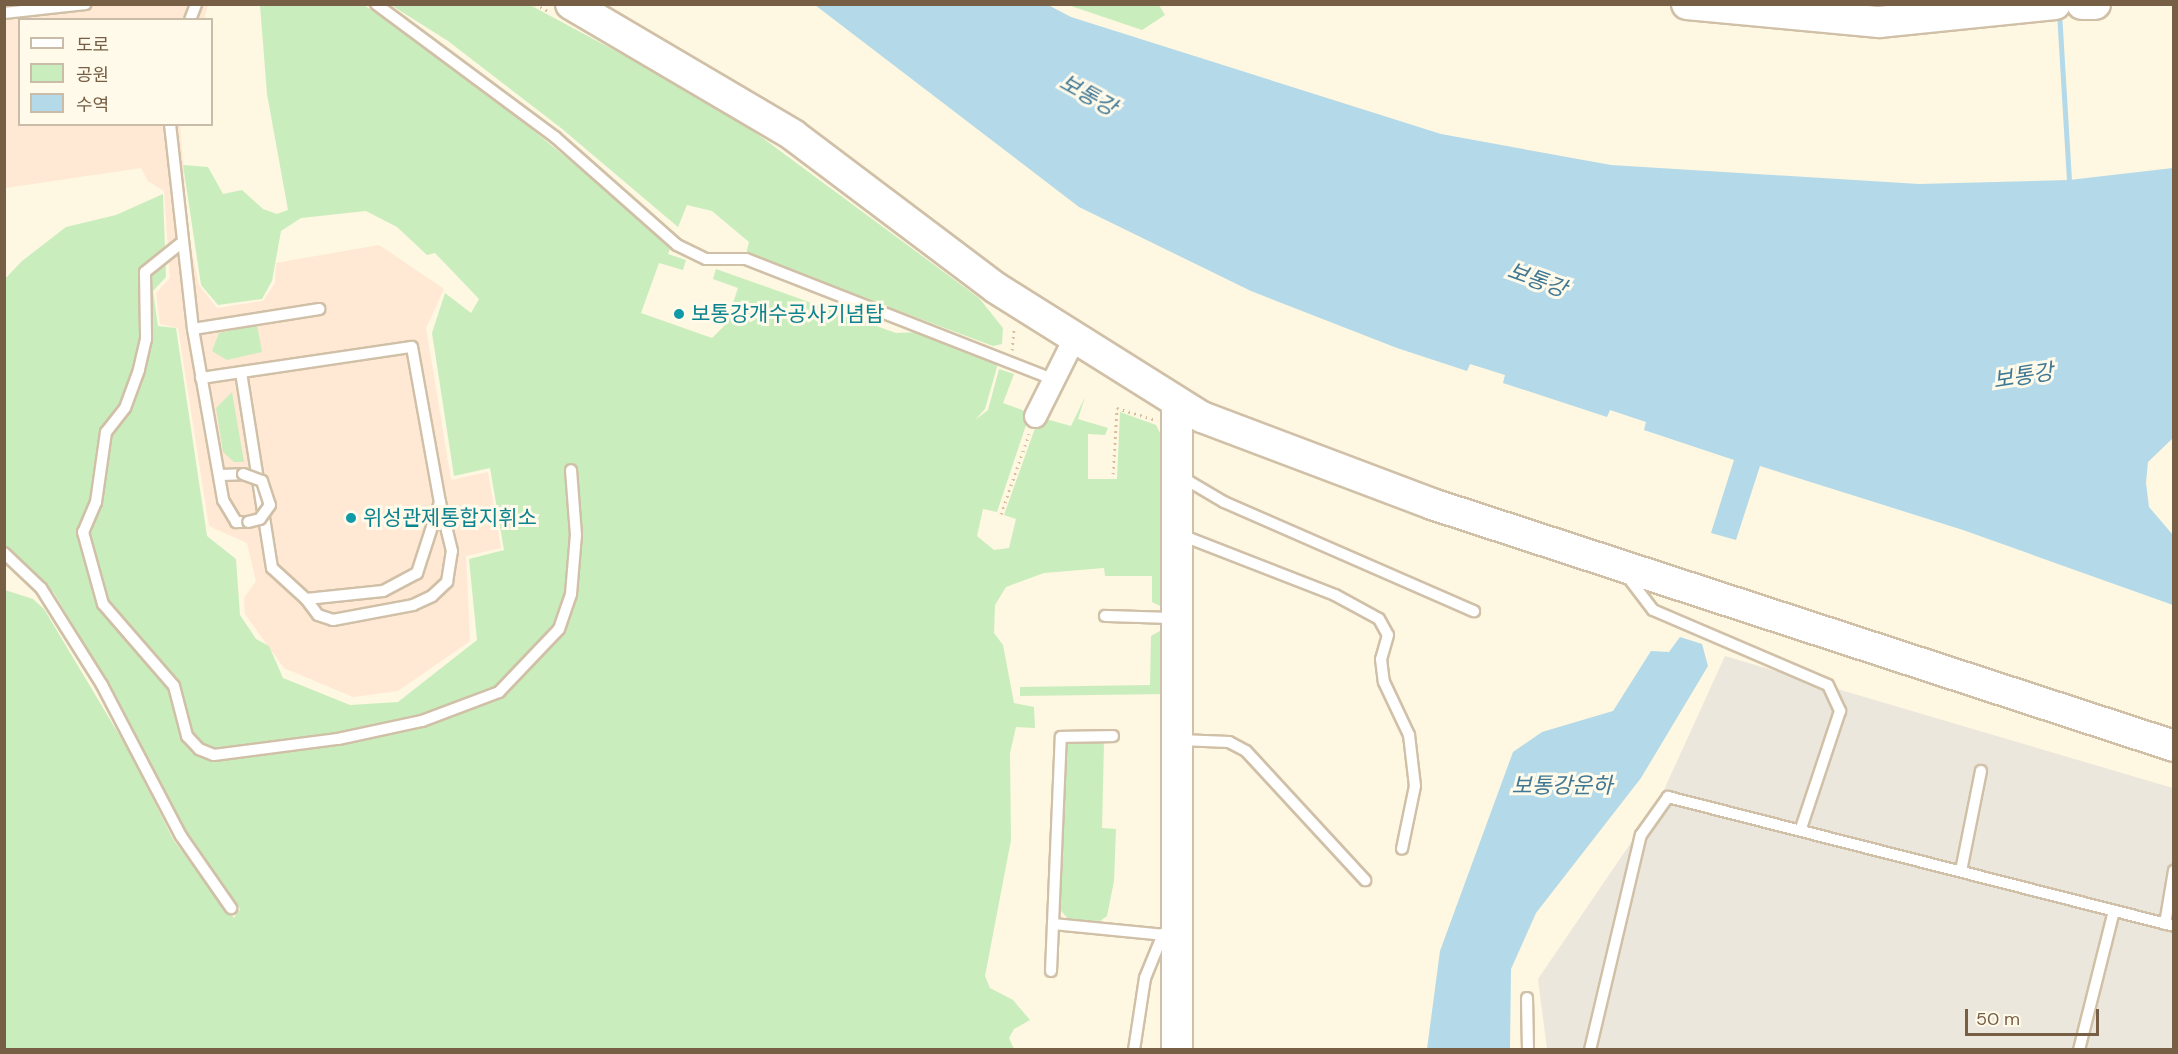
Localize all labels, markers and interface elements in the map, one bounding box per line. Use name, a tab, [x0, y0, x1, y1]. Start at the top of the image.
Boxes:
legend	[18, 18, 213, 126]
text: 도로	[76, 33, 109, 57]
text: 공원	[76, 63, 109, 87]
water label: 보통강	[1055, 69, 1121, 121]
text: 수역	[76, 93, 109, 117]
water label: 보통강	[1504, 257, 1570, 303]
place label: 보통강개수공사기념탑	[691, 301, 884, 327]
marker: 보통강개수공사기념탑	[672, 307, 686, 321]
water label: 보통강	[1991, 358, 2055, 394]
place label: 위성관제통합지휘소	[363, 505, 537, 531]
marker: 위성관제통합지휘소	[344, 511, 358, 525]
water label: 보통강운하	[1511, 773, 1613, 799]
scale bar	[1968, 997, 2102, 1035]
text: 50 m	[1976, 1007, 2020, 1031]

